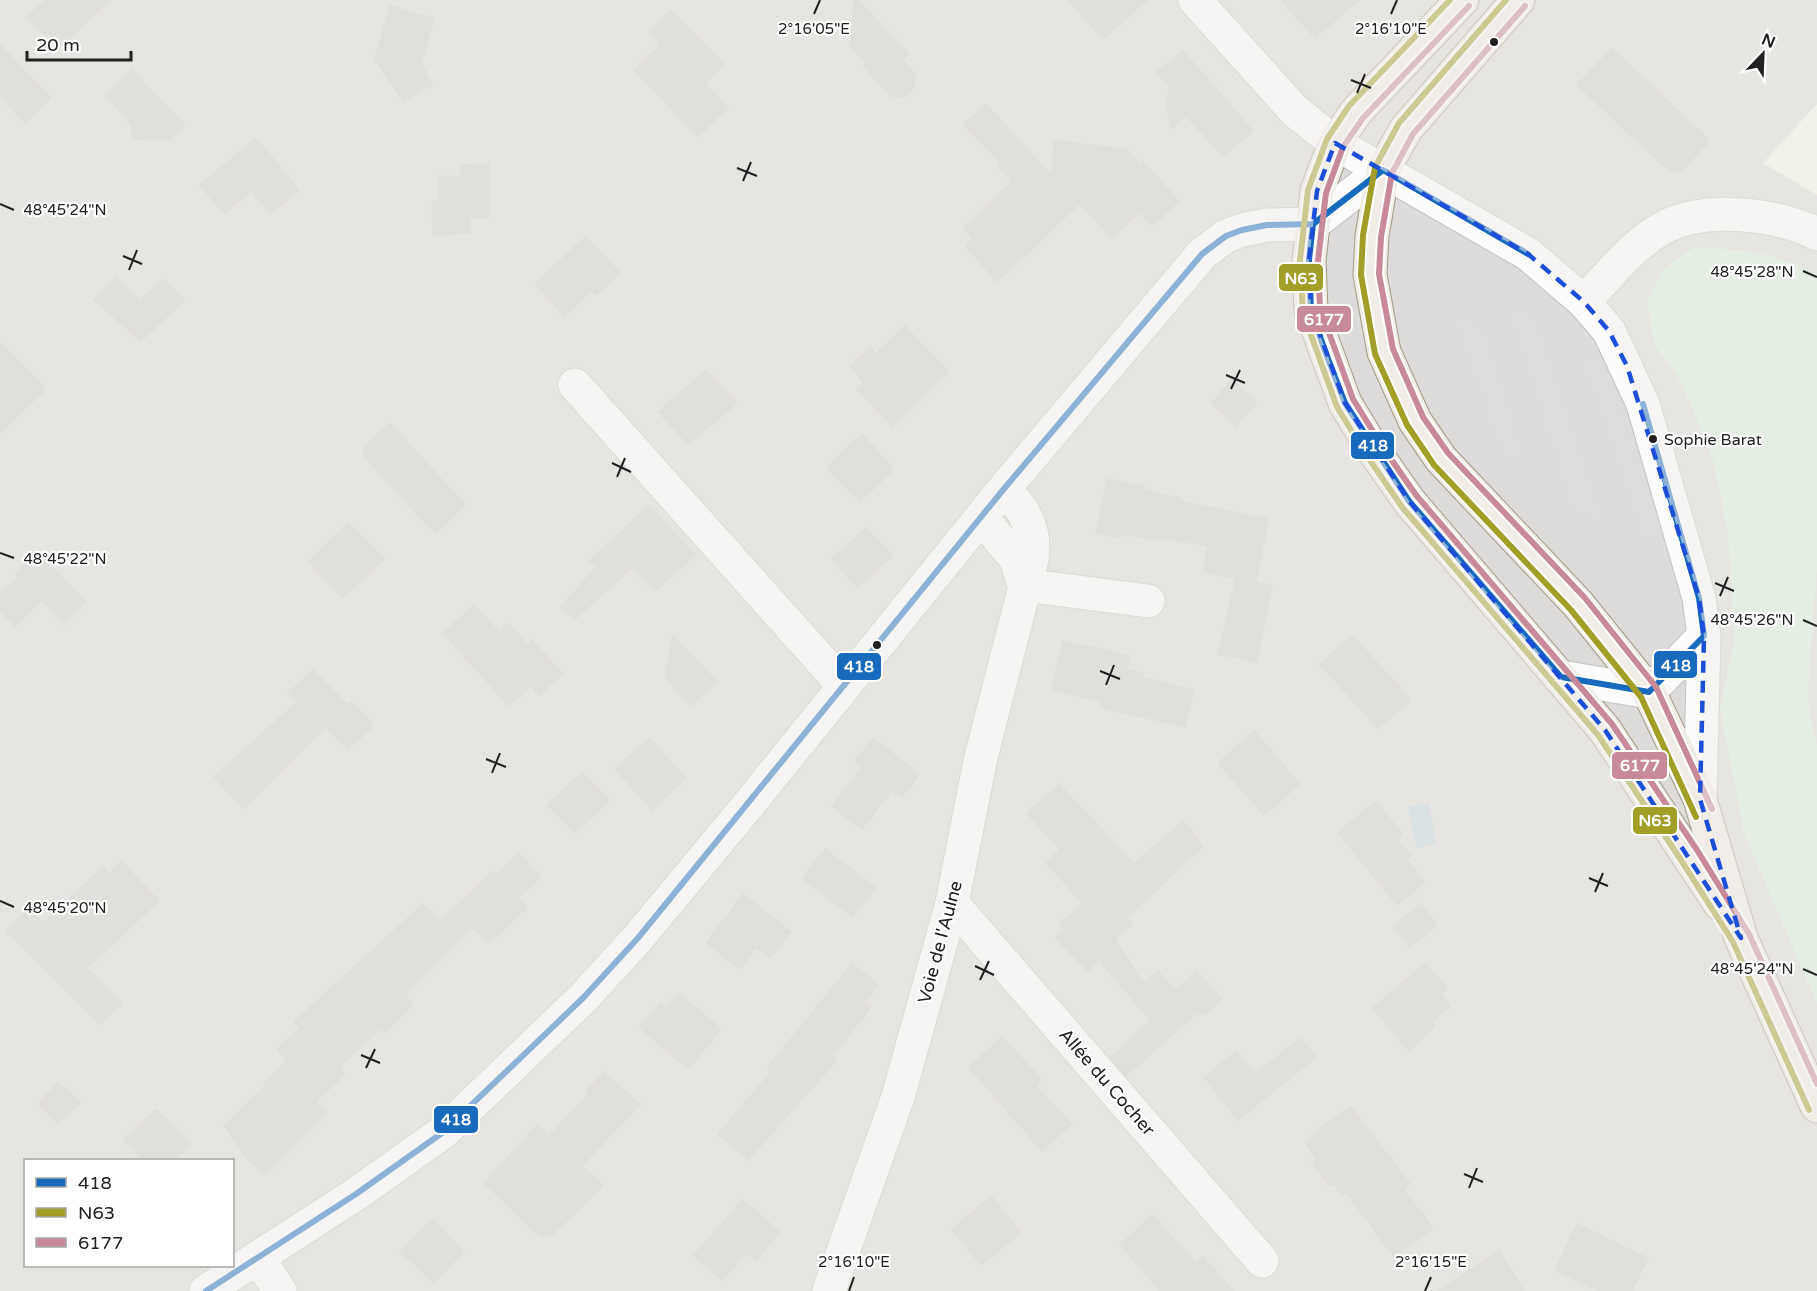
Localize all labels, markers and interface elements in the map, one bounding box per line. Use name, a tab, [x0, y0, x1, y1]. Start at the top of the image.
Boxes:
text: 2°16'05"E	[778, 20, 850, 38]
text: 2°16'10"E	[1355, 20, 1427, 38]
scale bar	[27, 24, 130, 62]
north arrow	[1733, 24, 1793, 84]
text: N	[1759, 29, 1778, 53]
text: 20 m	[36, 34, 80, 56]
unlabelled marker	[1488, 36, 1500, 48]
text: 48°45'24"N	[23, 201, 107, 219]
line badge: N63	[1278, 263, 1324, 292]
text: 48°45'28"N	[1710, 263, 1794, 281]
text: N63	[1285, 269, 1317, 289]
line badge: 6177	[1296, 305, 1352, 333]
text: 6177	[1304, 310, 1344, 330]
place label: Sophie Barat	[1664, 430, 1762, 450]
line badge: 418	[1350, 431, 1395, 460]
marker: Sophie Barat	[1647, 433, 1659, 445]
text: 418	[1358, 436, 1388, 456]
text: 48°45'22"N	[23, 550, 107, 568]
text: 48°45'26"N	[1710, 611, 1794, 629]
unlabelled marker	[871, 639, 883, 651]
line badge: 418	[1653, 650, 1698, 679]
line badge: 418	[836, 652, 882, 681]
text: 418	[1661, 656, 1691, 676]
text: 418	[844, 657, 874, 677]
line badge: 6177	[1611, 751, 1668, 780]
text: 6177	[1620, 756, 1660, 776]
line badge: N63	[1632, 806, 1678, 835]
text: N63	[1639, 811, 1671, 831]
street label: Voie de l'Aulne	[913, 878, 967, 1006]
text: 48°45'20"N	[23, 899, 107, 917]
text: 48°45'24"N	[1710, 960, 1794, 978]
street label: Allée du Cocher	[1054, 1024, 1160, 1140]
line badge: 418	[433, 1105, 479, 1134]
text: 418	[441, 1110, 471, 1130]
legend	[24, 1159, 234, 1267]
text: 418	[78, 1172, 112, 1194]
text: N63	[78, 1202, 115, 1224]
text: 6177	[78, 1232, 123, 1254]
text: 2°16'10"E	[818, 1253, 890, 1271]
text: 2°16'15"E	[1395, 1253, 1467, 1271]

